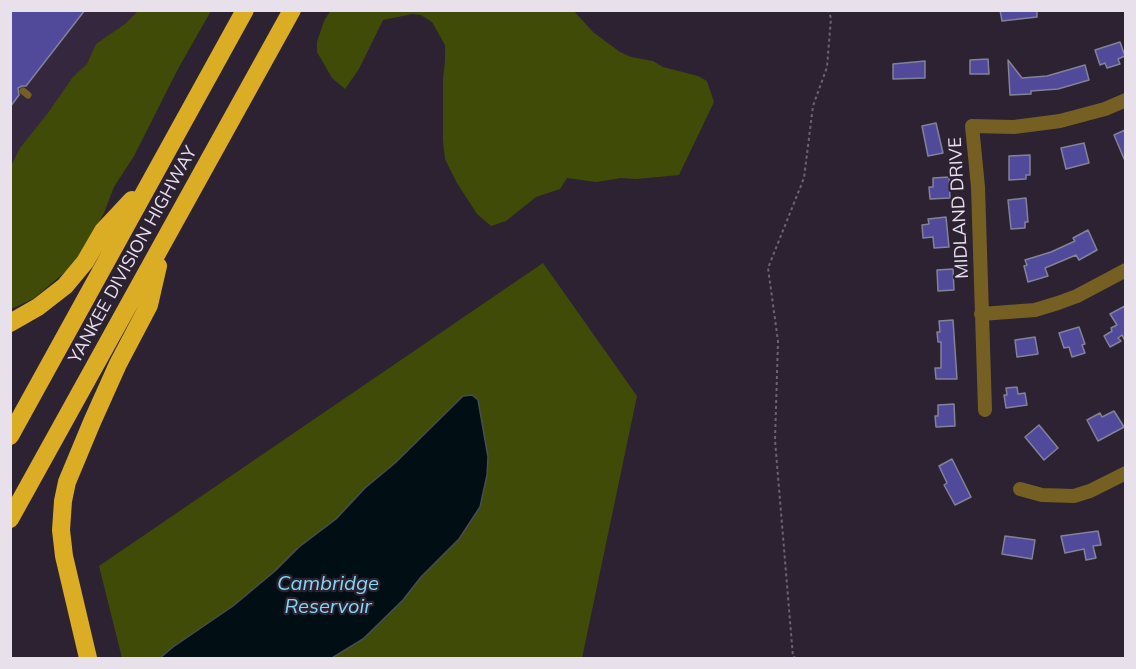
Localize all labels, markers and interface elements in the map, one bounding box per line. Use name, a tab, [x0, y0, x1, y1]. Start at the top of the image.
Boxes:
street label: MIDLAND DRIVE	[945, 137, 973, 279]
street label: YANKEE DIVISION HIGHWAY	[64, 143, 202, 367]
water label: Cambridge Reservoir	[277, 572, 379, 619]

